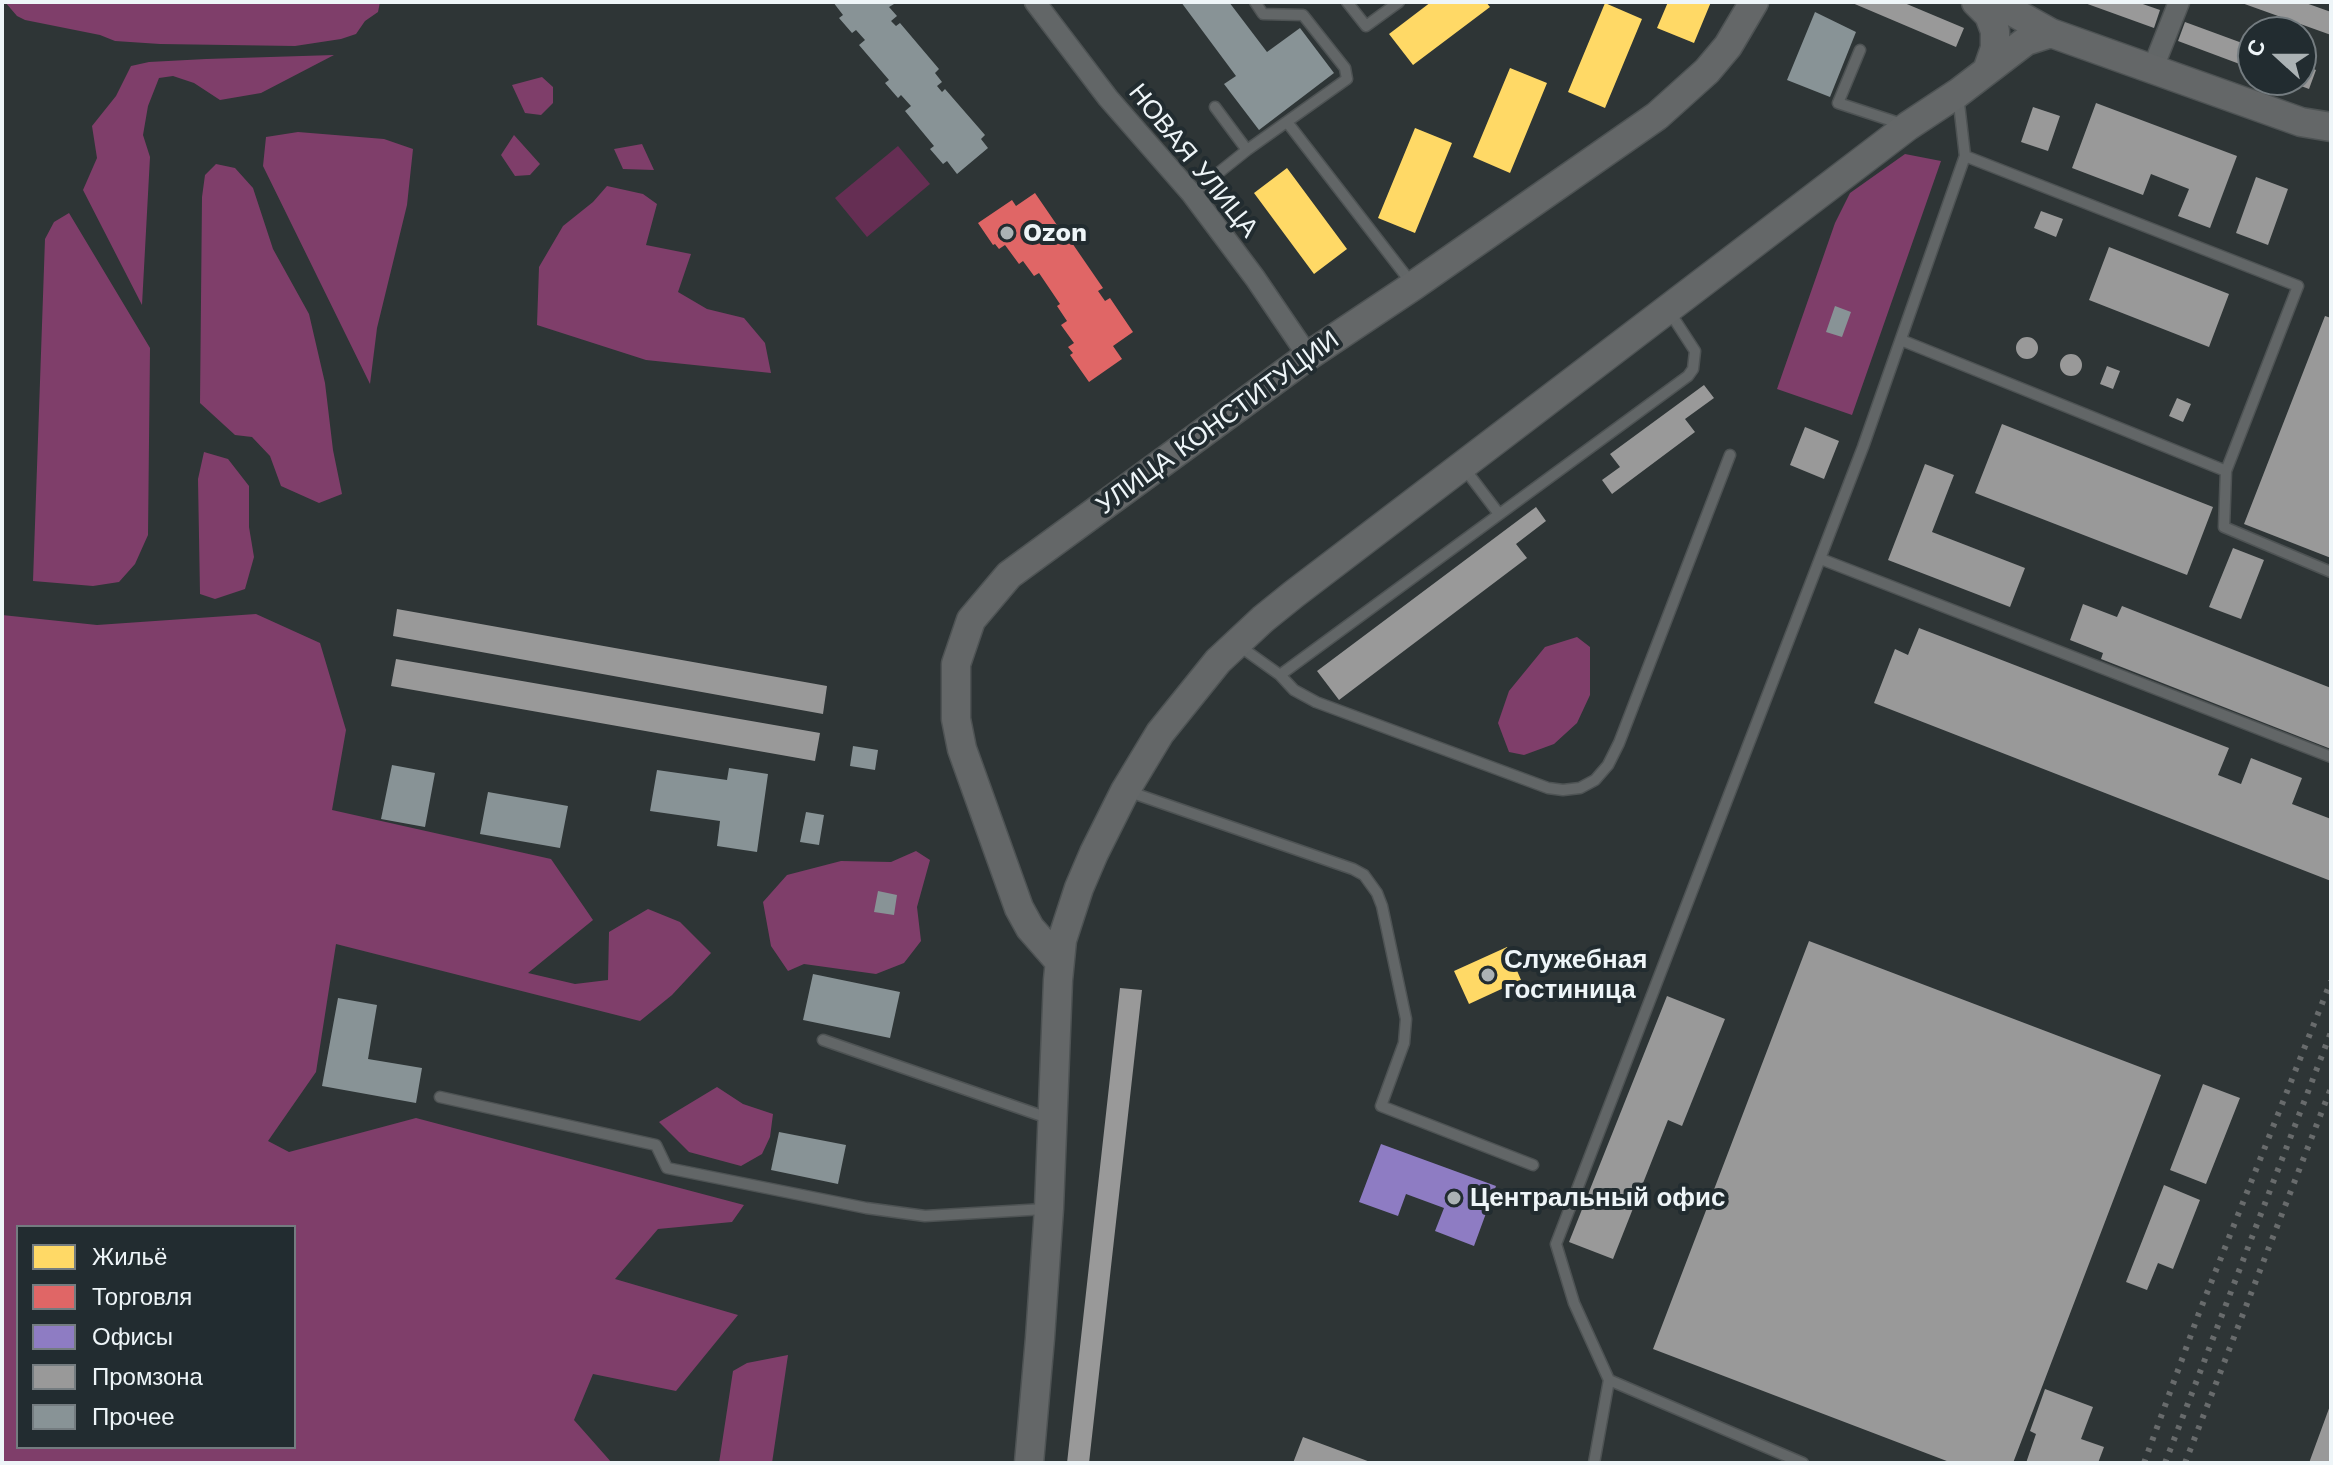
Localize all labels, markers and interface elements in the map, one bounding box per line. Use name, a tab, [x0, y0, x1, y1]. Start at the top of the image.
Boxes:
north arrow	[2237, 16, 2317, 96]
text: С	[2241, 36, 2271, 60]
street label: НОВАЯ УЛИЦА	[1122, 78, 1264, 244]
place label: Ozon	[1023, 217, 1087, 249]
marker: Ozon	[998, 224, 1016, 242]
street label: УЛИЦА КОНСТИТУЦИИ	[1091, 325, 1345, 521]
place label: Служебная гостиница	[1504, 944, 1647, 1006]
marker: Служебная гостиница	[1479, 966, 1497, 984]
place label: Центральный офис	[1470, 1182, 1725, 1214]
marker: Центральный офис	[1445, 1189, 1463, 1207]
legend	[16, 1225, 296, 1449]
text: Жильё	[92, 1243, 167, 1271]
text: Торговля	[92, 1283, 192, 1311]
text: Офисы	[92, 1323, 173, 1351]
text: Промзона	[92, 1363, 203, 1391]
text: Прочее	[92, 1403, 175, 1431]

